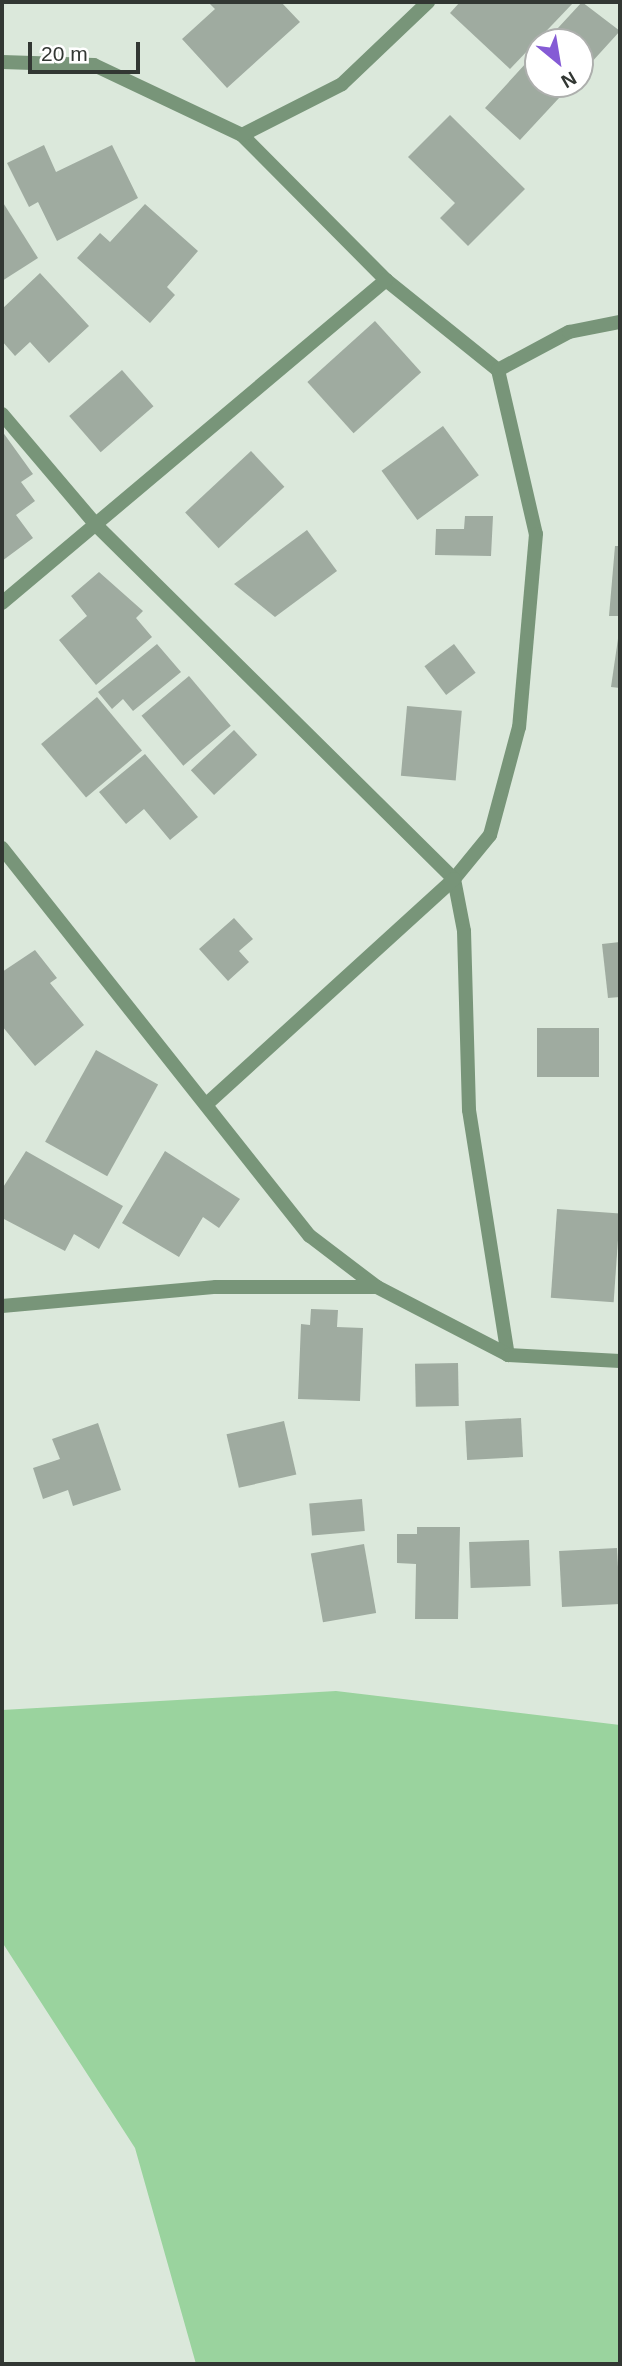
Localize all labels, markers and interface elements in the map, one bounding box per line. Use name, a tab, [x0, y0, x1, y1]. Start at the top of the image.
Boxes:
scale bar	[32, 28, 144, 72]
north arrow	[524, 28, 594, 98]
text: 20 m	[41, 42, 88, 65]
text: N	[558, 67, 580, 92]

